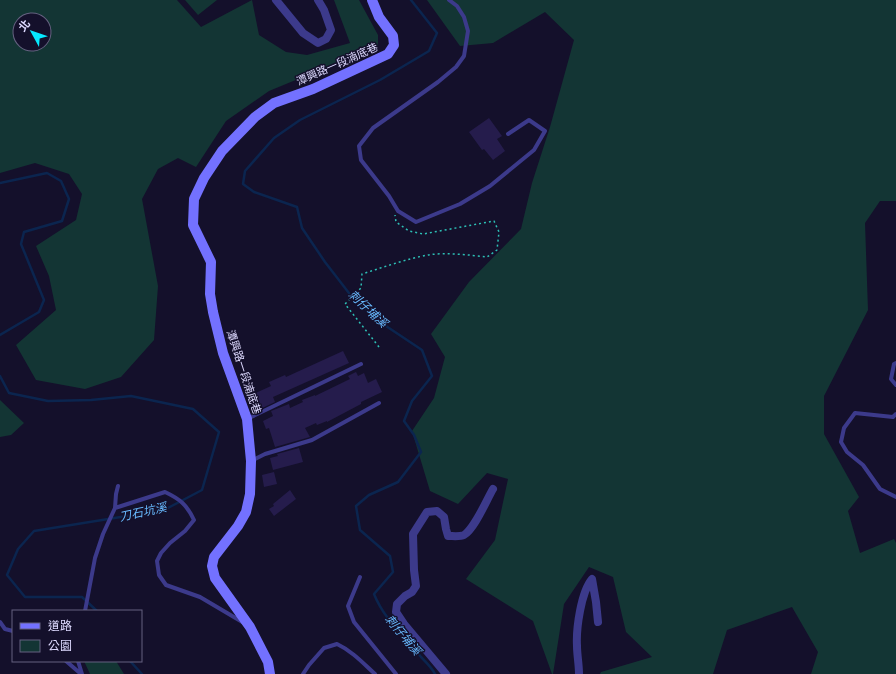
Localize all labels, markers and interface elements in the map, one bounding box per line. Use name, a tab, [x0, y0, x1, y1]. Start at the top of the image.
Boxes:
north arrow	[12, 12, 52, 52]
text: 北	[15, 17, 33, 34]
street label: 潭興路一段湳底巷	[294, 40, 380, 88]
water label: 刺仔埔溪	[346, 287, 392, 332]
street label: 潭興路一段湳底巷	[224, 328, 264, 416]
water label: 刀石坑溪	[118, 499, 170, 524]
legend	[12, 610, 142, 662]
water label: 刺仔埔溪	[382, 611, 426, 659]
text: 道路	[48, 618, 72, 633]
text: 公園	[48, 638, 72, 653]

